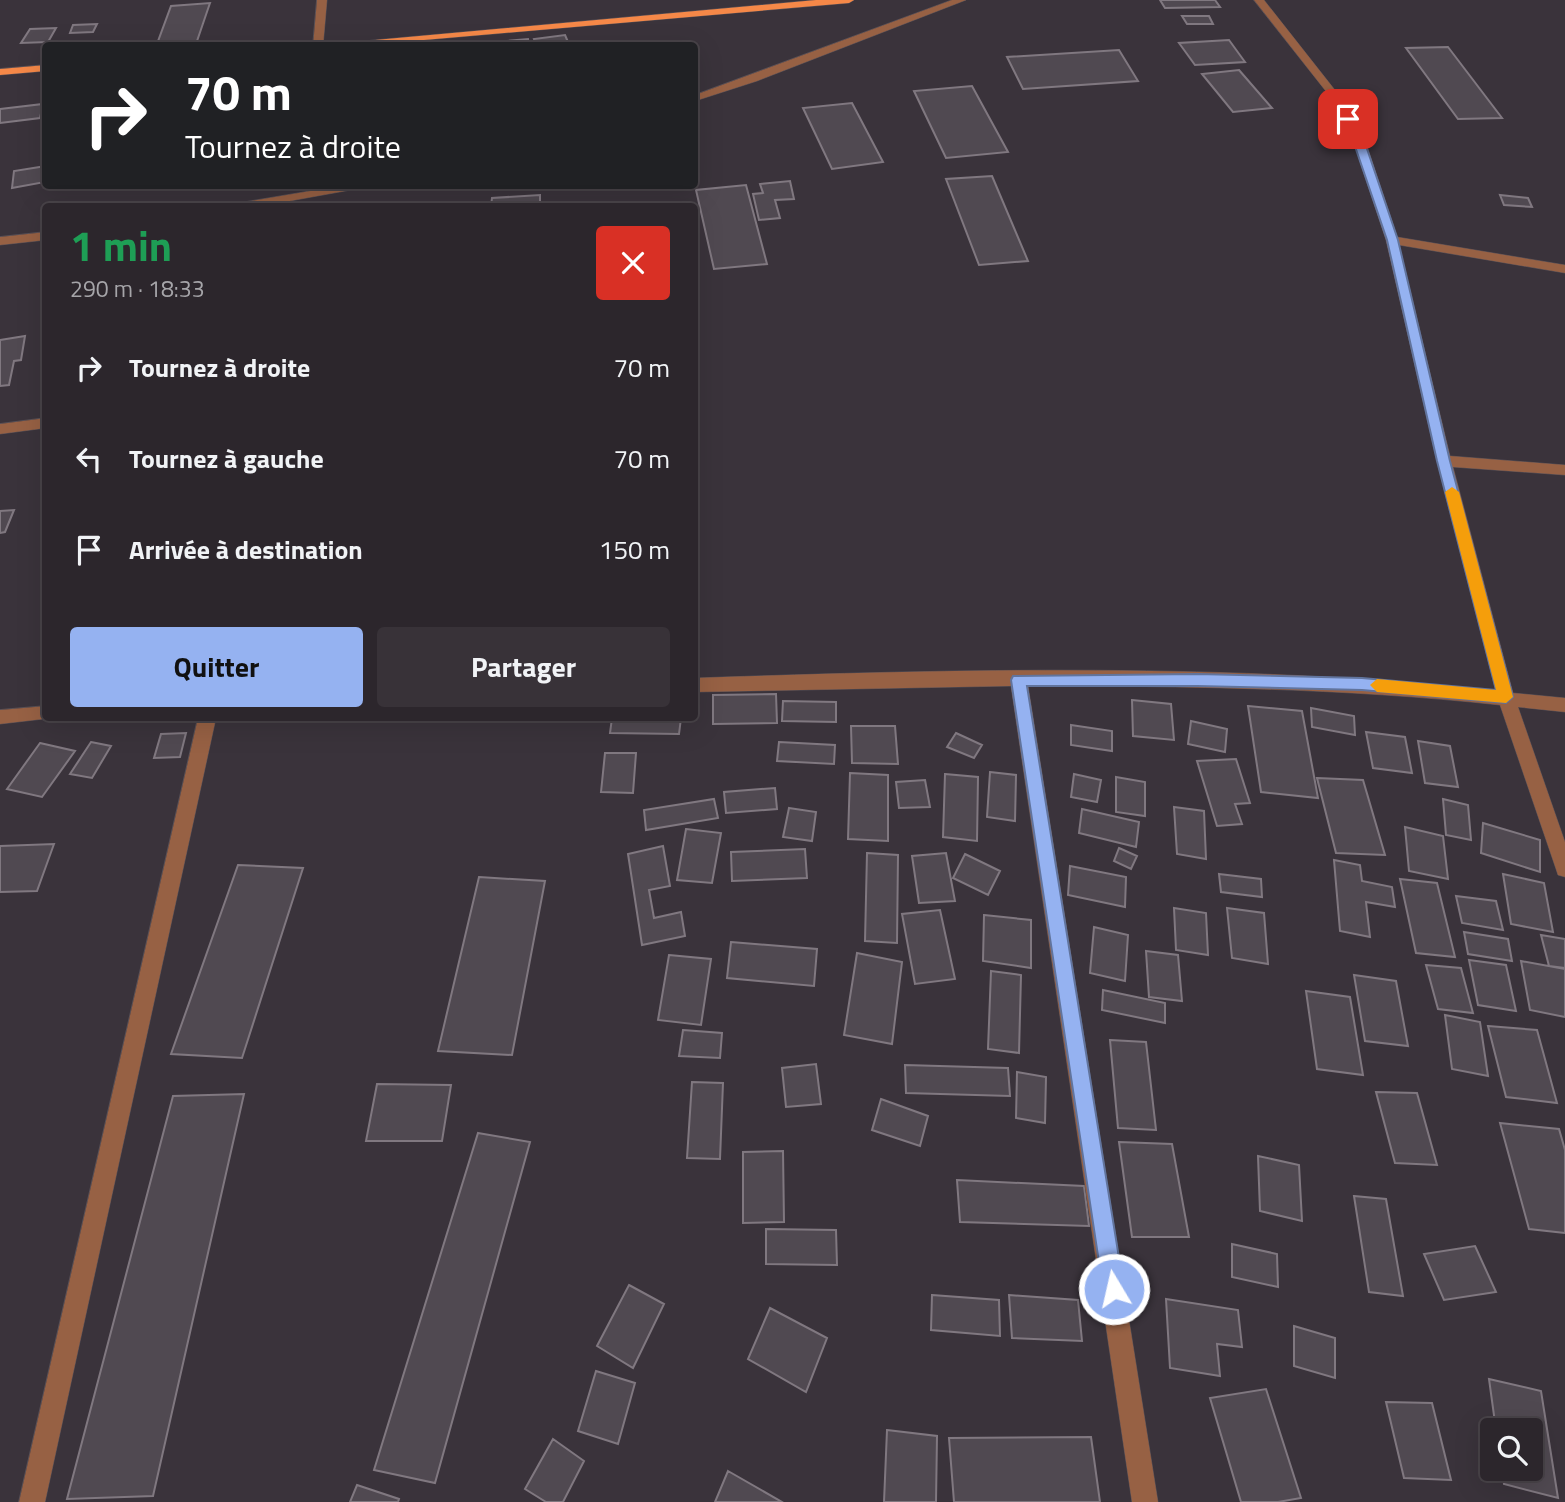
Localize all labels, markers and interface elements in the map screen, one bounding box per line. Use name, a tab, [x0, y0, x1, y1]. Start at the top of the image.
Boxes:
text: 70 m	[185, 54, 292, 129]
icon: right	[70, 70, 161, 161]
pin	[1318, 89, 1378, 149]
icon: arrive	[1329, 100, 1367, 138]
text: Tournez à droite	[185, 122, 401, 170]
text: 1 min	[70, 213, 172, 277]
button: close	[596, 226, 670, 300]
text: 290 m · 18:33	[70, 271, 205, 306]
text: Tournez à droite	[129, 348, 310, 387]
text: 70 m	[613, 348, 670, 387]
icon: right	[70, 349, 108, 387]
text: Tournez à gauche	[129, 439, 324, 478]
text: 70 m	[613, 439, 670, 478]
icon: left	[70, 440, 108, 478]
text: Arrivée à destination	[129, 530, 363, 569]
text: 150 m	[599, 530, 670, 569]
icon: arrive	[70, 531, 108, 569]
button: Quitter	[70, 627, 363, 707]
button: Partager	[377, 627, 670, 707]
position arrow	[1077, 1252, 1151, 1326]
map controls	[1480, 1418, 1543, 1481]
button: search	[1480, 1418, 1543, 1481]

